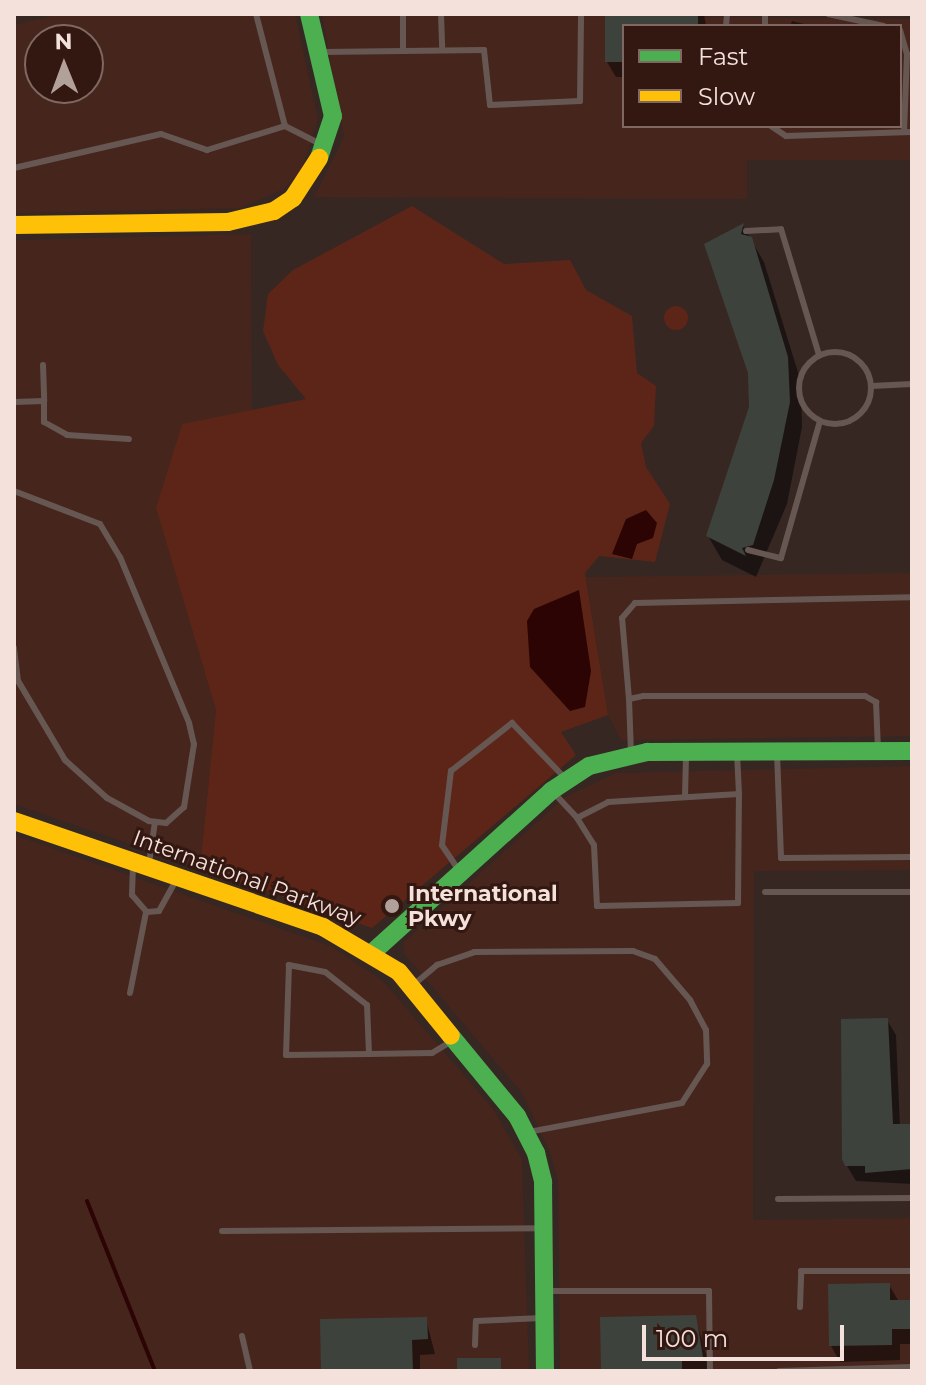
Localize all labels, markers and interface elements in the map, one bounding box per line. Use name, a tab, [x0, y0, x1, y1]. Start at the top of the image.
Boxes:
north arrow	[24, 24, 104, 104]
legend	[622, 24, 902, 128]
text: N	[54, 28, 73, 55]
text: Fast	[698, 42, 748, 71]
text: Slow	[698, 82, 755, 111]
street label: International Parkway	[129, 824, 365, 932]
place label: International Pkwy	[408, 880, 558, 932]
marker: International Pkwy	[383, 897, 401, 915]
scale bar	[646, 1309, 848, 1359]
text: 100 m	[656, 1324, 728, 1353]

